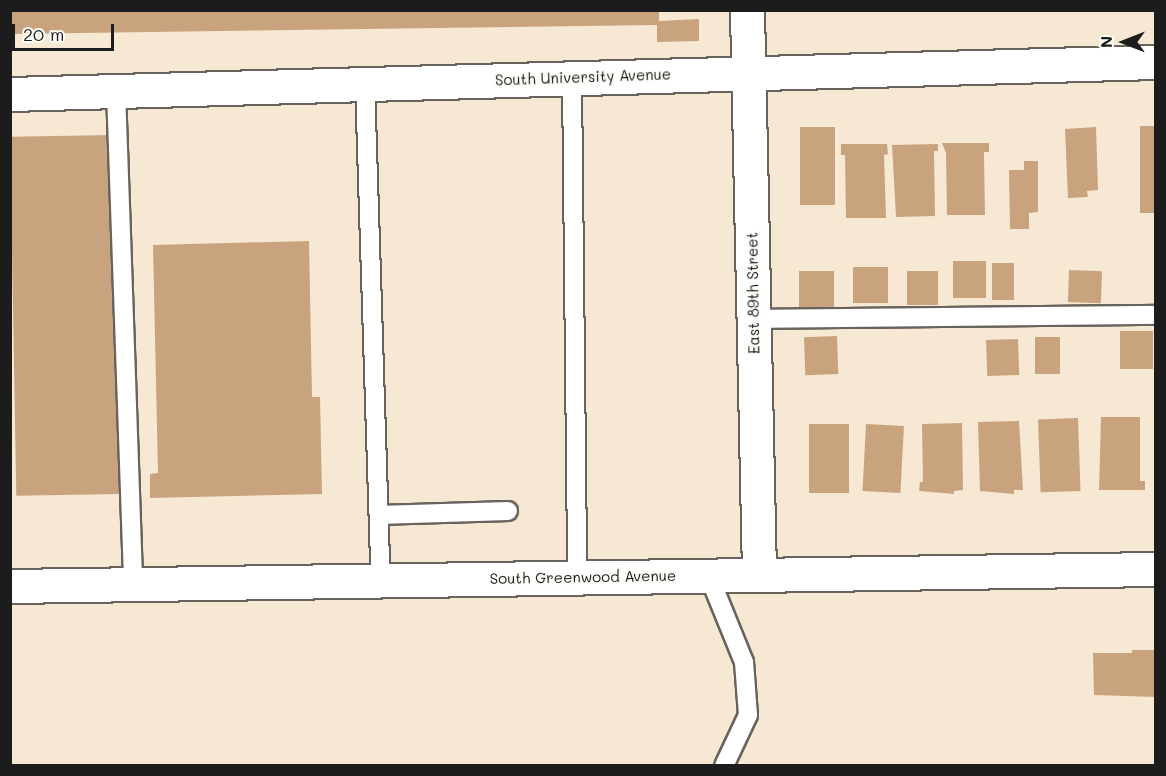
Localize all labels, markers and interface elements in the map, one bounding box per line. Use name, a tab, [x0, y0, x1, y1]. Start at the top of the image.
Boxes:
scale bar	[15, 12, 117, 50]
north arrow	[1094, 12, 1154, 72]
text: 20 m	[23, 22, 64, 46]
text: N	[1095, 36, 1116, 48]
street label: South University Avenue	[495, 65, 671, 89]
street label: East 89th Street	[743, 232, 763, 354]
street label: South Greenwood Avenue	[490, 566, 676, 588]

